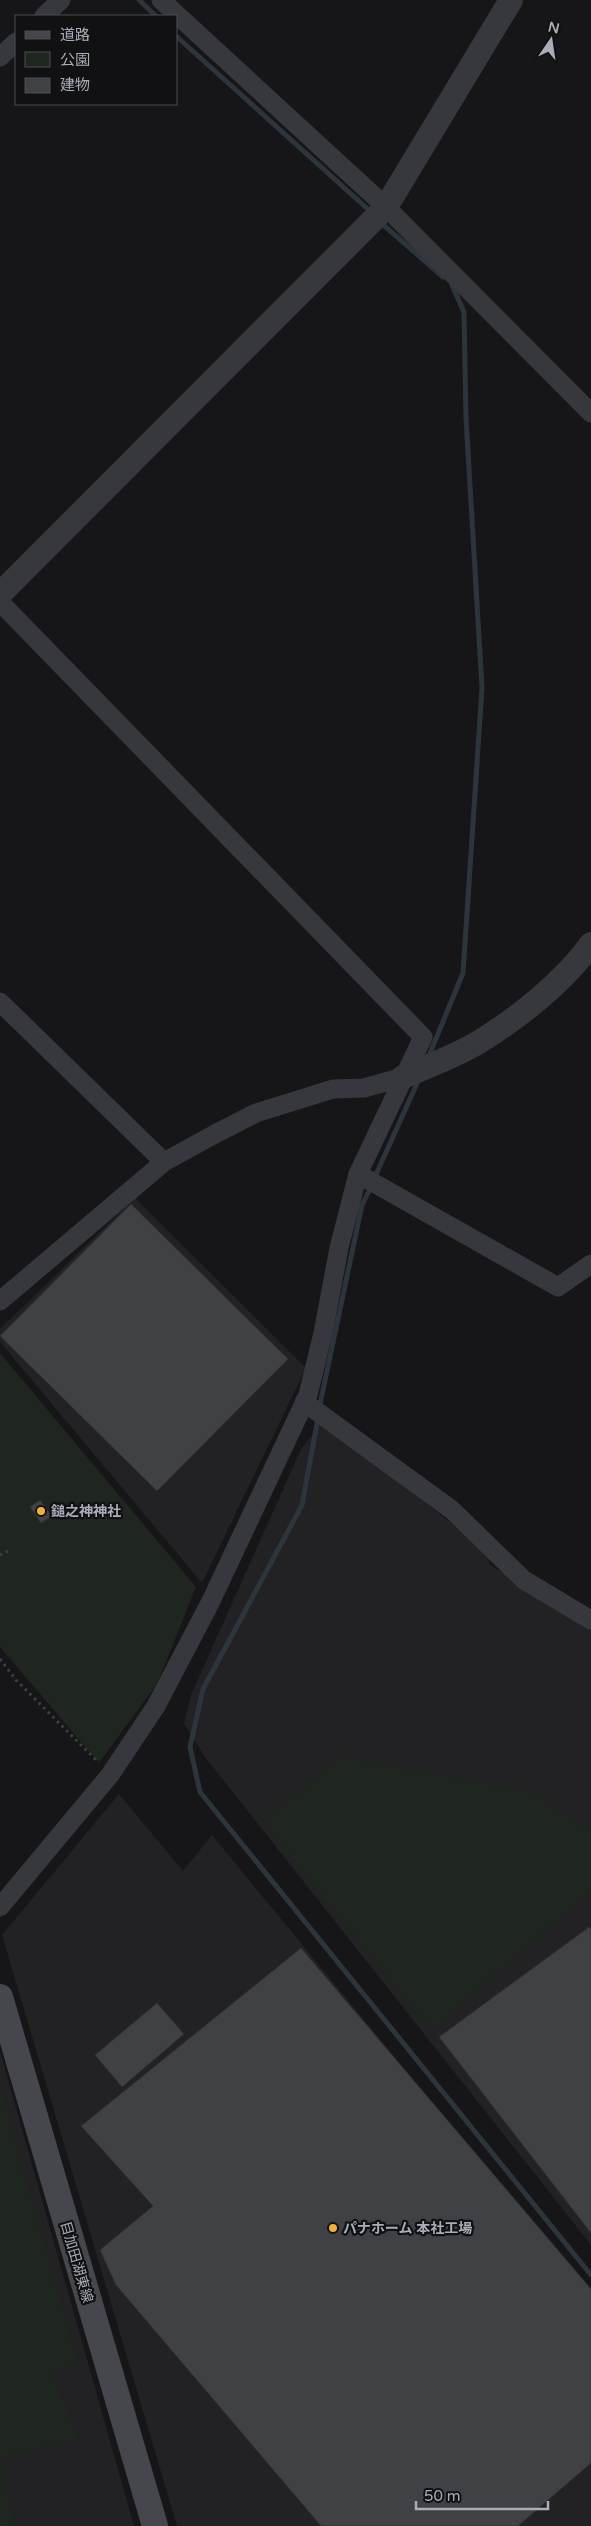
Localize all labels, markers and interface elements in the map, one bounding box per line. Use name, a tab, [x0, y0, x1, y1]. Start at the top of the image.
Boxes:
legend	[15, 15, 178, 105]
north arrow	[526, 15, 576, 65]
text: N	[546, 18, 561, 37]
text: 道路	[60, 26, 90, 44]
text: 公園	[60, 51, 90, 69]
text: 建物	[60, 76, 90, 94]
place label: 鎚之神神社	[51, 1503, 121, 1520]
marker: 鎚之神神社	[35, 1505, 47, 1517]
street label: 目加田湖東線	[57, 2219, 96, 2305]
place label: パナホーム 本社工場	[343, 2220, 472, 2237]
marker: パナホーム 本社工場	[327, 2222, 339, 2234]
scale bar	[416, 2478, 548, 2510]
text: 50 m	[424, 2487, 461, 2505]

